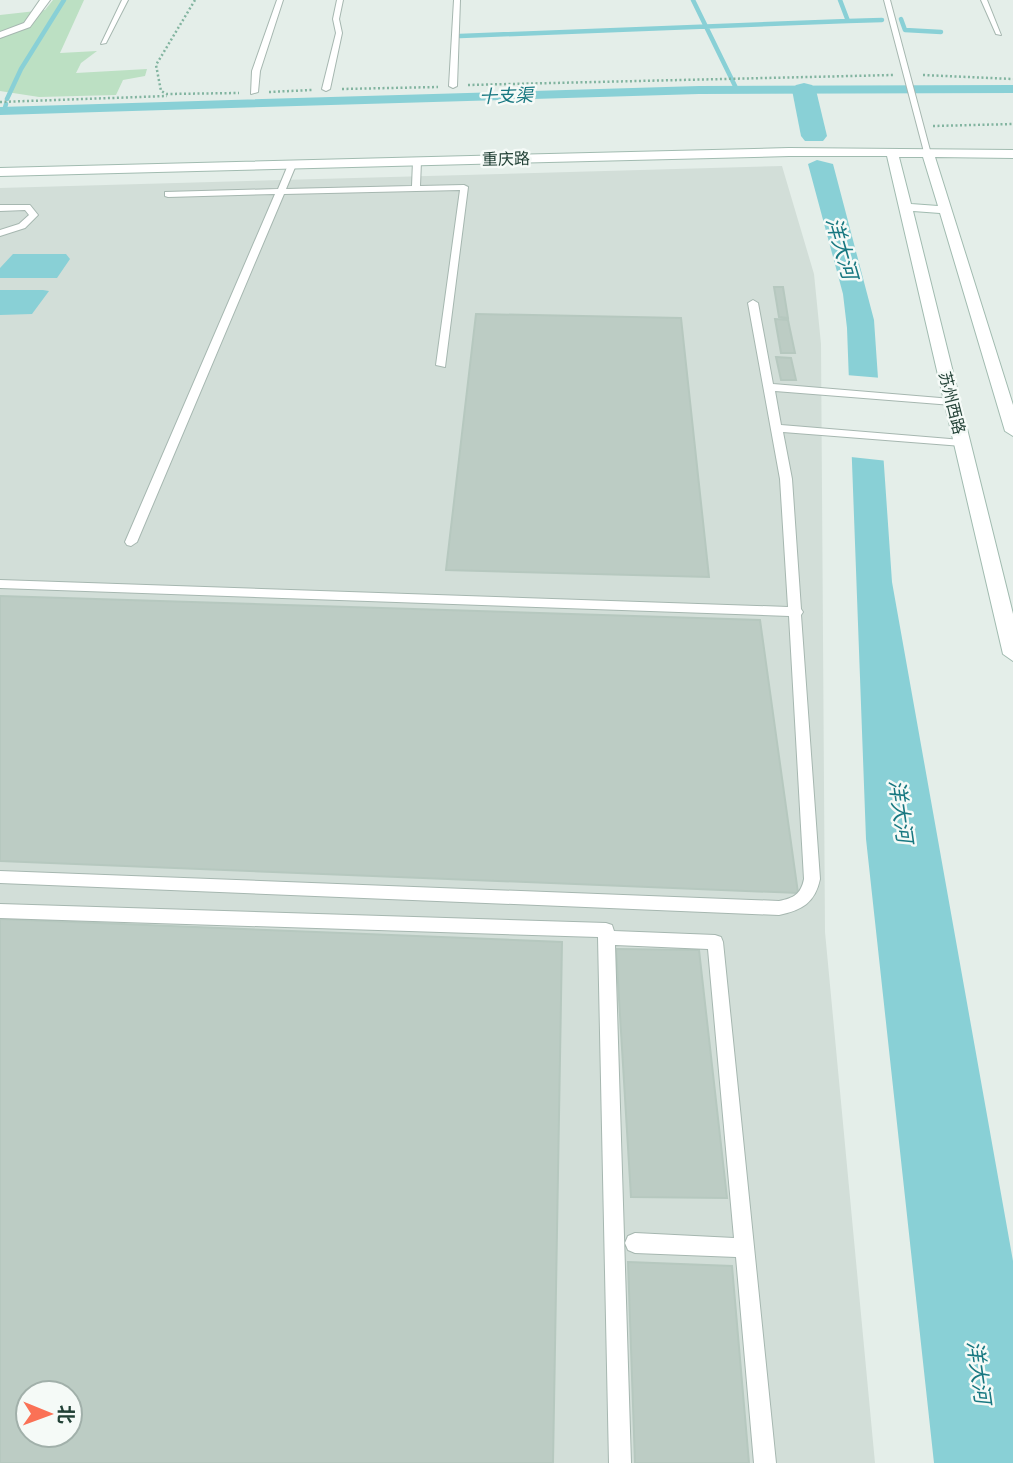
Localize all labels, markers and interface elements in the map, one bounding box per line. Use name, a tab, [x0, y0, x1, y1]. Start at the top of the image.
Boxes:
water label: 十支渠	[479, 84, 536, 108]
street label: 重庆路	[482, 149, 530, 169]
water label: 洋大河	[821, 214, 864, 286]
street label: 苏州西路	[935, 370, 969, 436]
water label: 洋大河	[884, 778, 918, 848]
water label: 洋大河	[962, 1339, 996, 1409]
north arrow	[14, 1379, 84, 1449]
text: 北	[54, 1405, 77, 1424]

